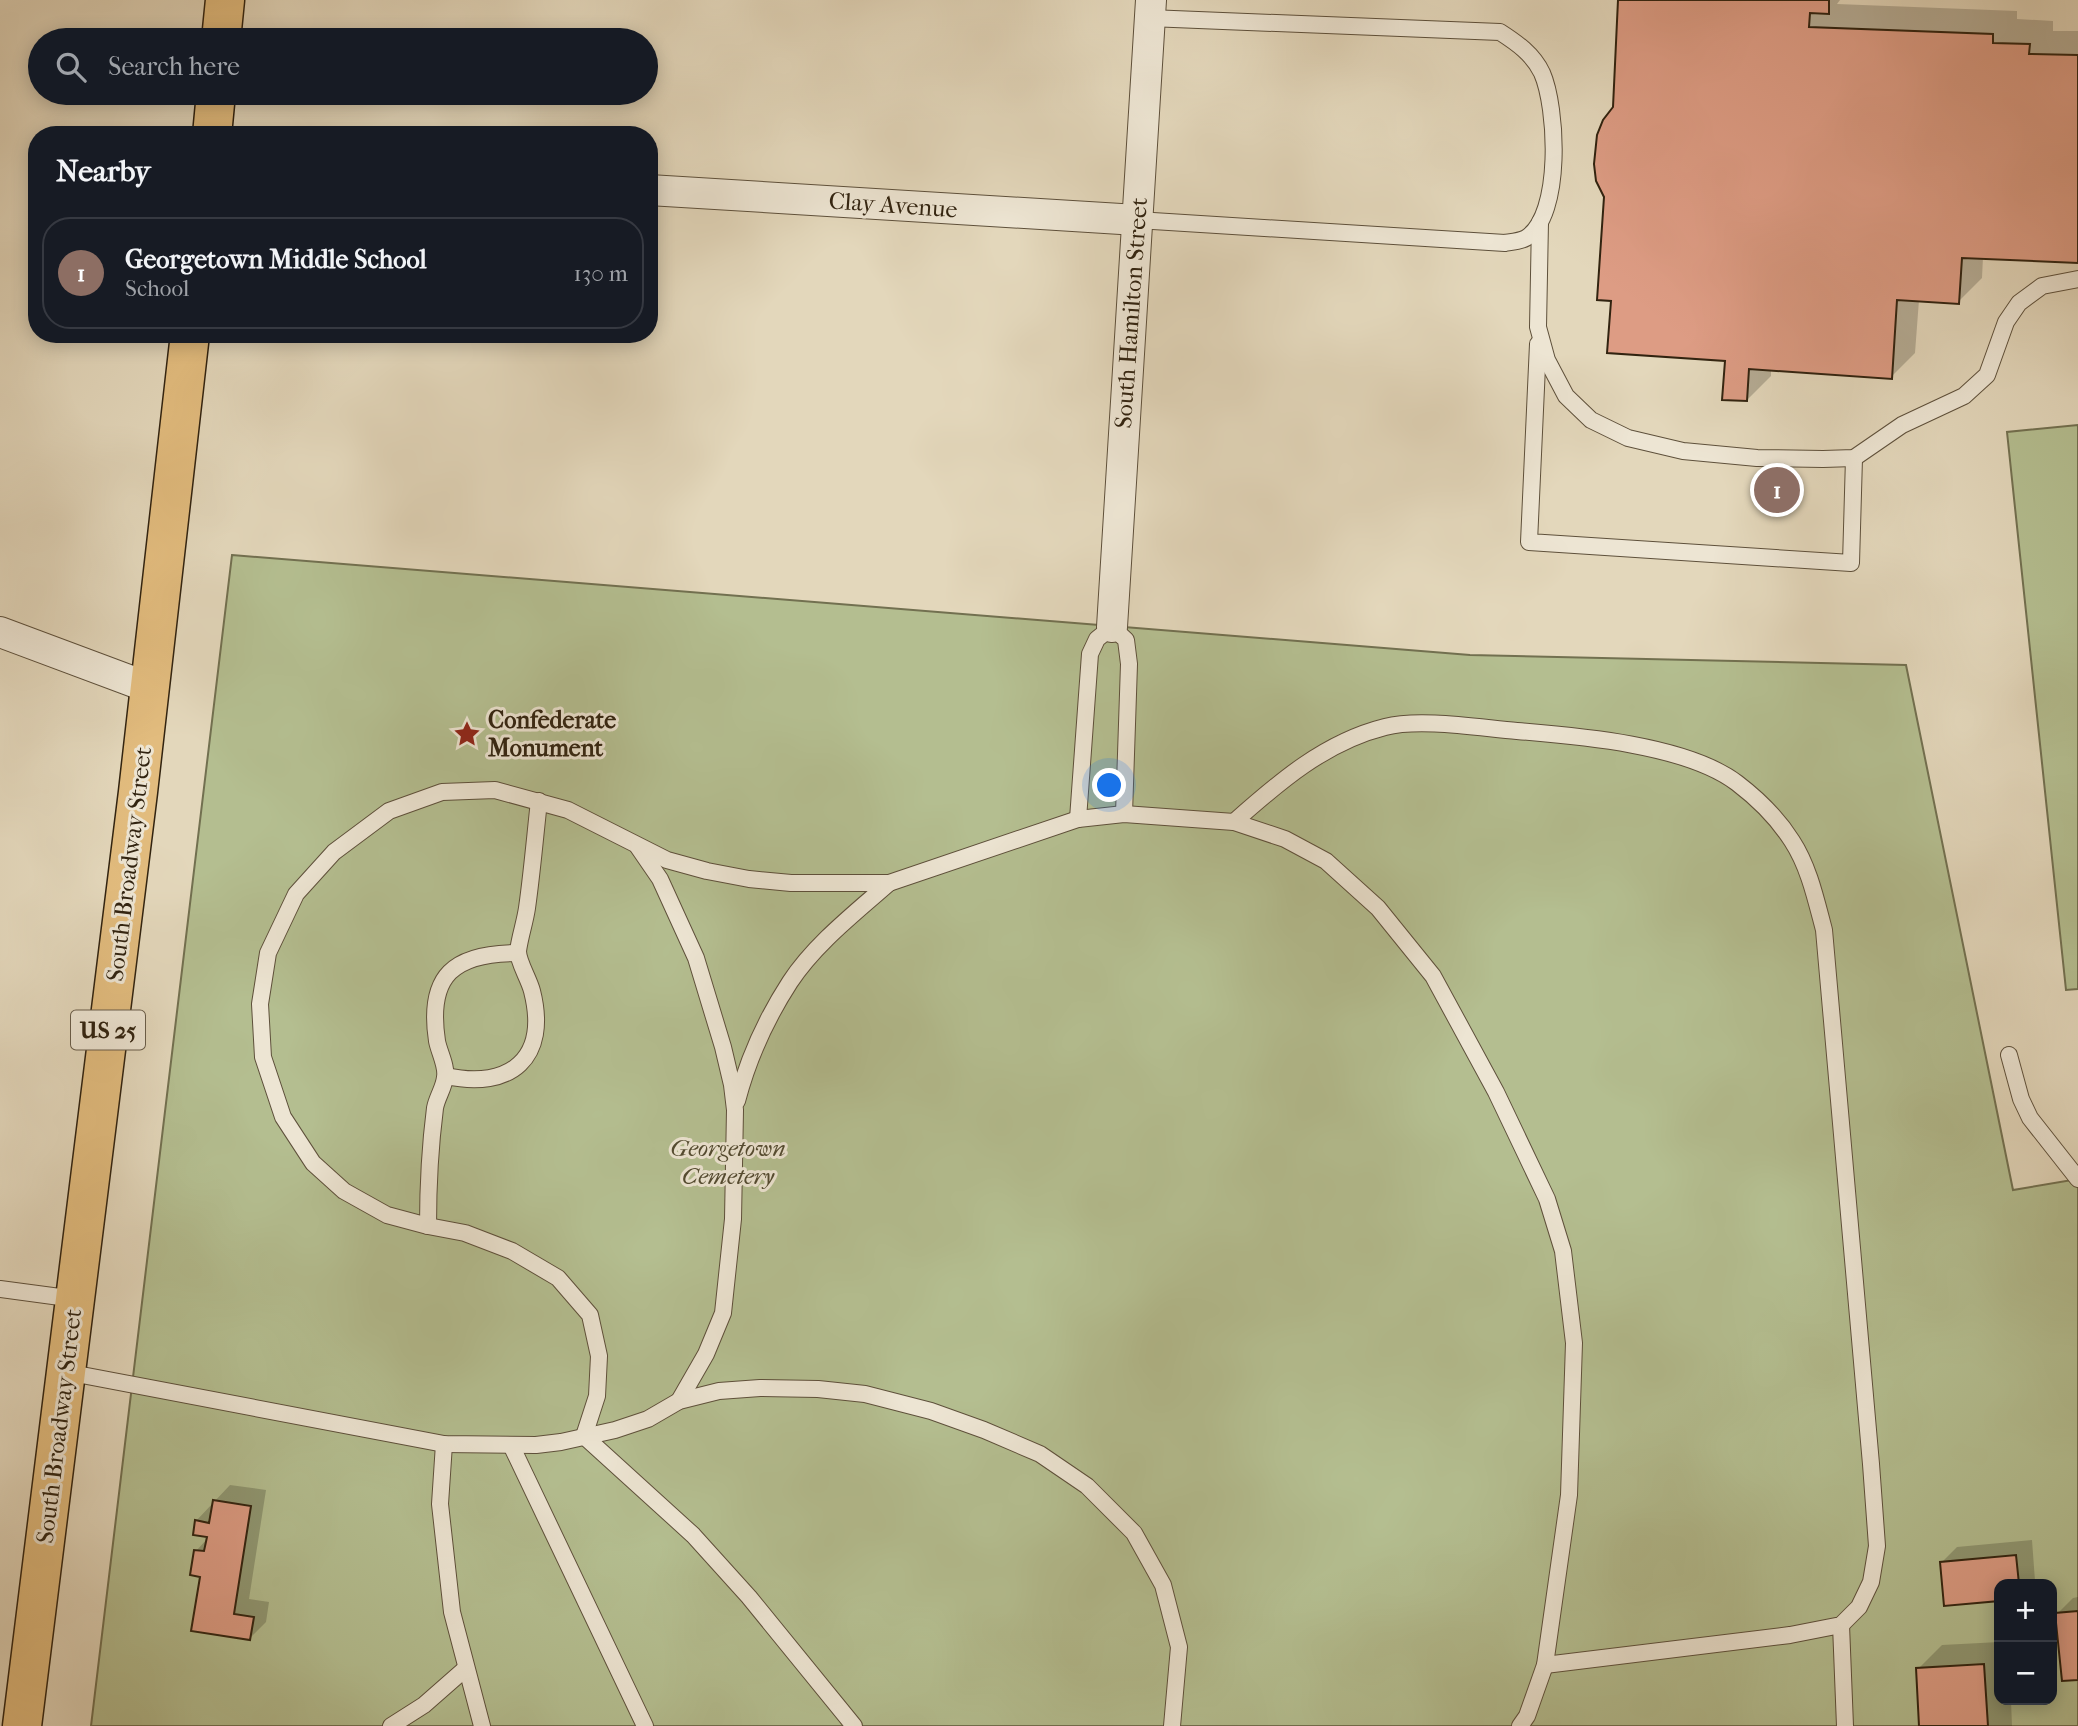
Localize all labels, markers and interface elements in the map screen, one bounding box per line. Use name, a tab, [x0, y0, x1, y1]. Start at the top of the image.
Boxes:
search box	[28, 28, 658, 105]
icon: search	[52, 48, 90, 86]
text: Search here	[108, 51, 240, 82]
text: Nearby	[56, 154, 151, 189]
street label: Clay Avenue	[828, 187, 958, 223]
street label: South Hamilton Street	[1109, 196, 1153, 430]
text: Georgetown Middle School	[125, 244, 427, 275]
text: 1	[77, 260, 85, 287]
text: 130 m	[574, 260, 628, 287]
text: School	[125, 275, 189, 302]
pin: 1	[1754, 464, 1800, 516]
place label: Confederate Monument	[488, 706, 616, 762]
place icon: Confederate Monument	[452, 719, 482, 749]
street label: South Broadway Street	[101, 745, 157, 983]
your location	[1092, 768, 1126, 802]
road number: US 25	[71, 1010, 145, 1050]
park label: Georgetown Cemetery	[670, 1134, 786, 1190]
street label: South Broadway Street	[31, 1307, 87, 1545]
map controls	[1994, 1579, 2057, 1705]
button: +	[1994, 1579, 2057, 1642]
button: −	[1994, 1642, 2057, 1705]

